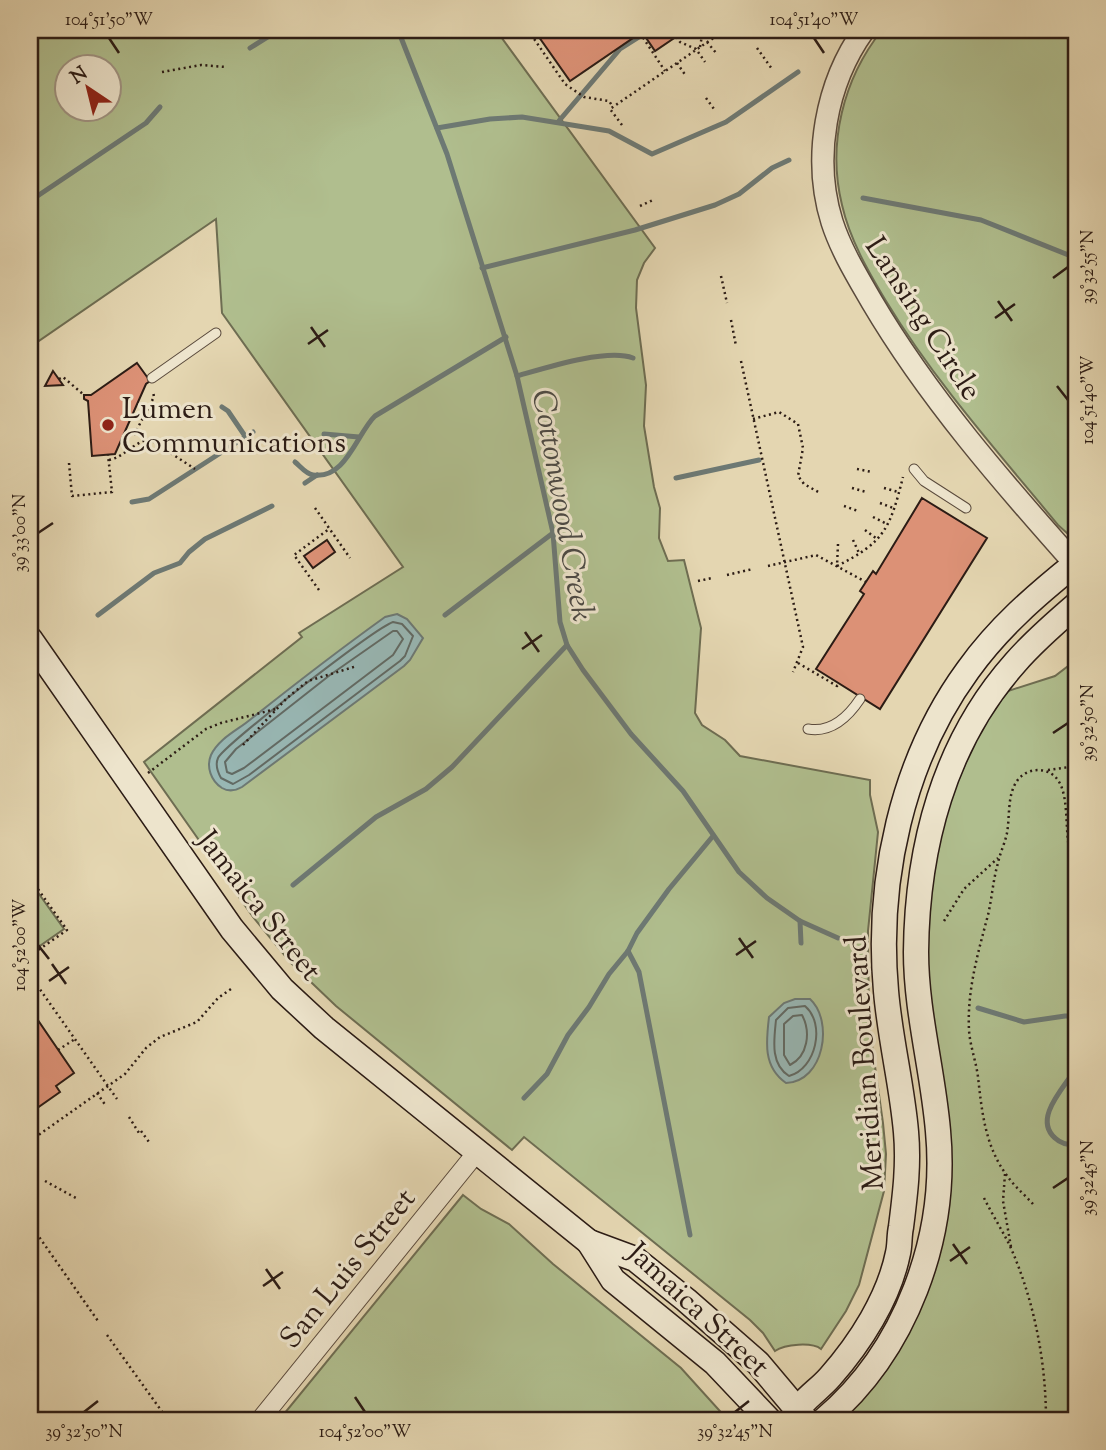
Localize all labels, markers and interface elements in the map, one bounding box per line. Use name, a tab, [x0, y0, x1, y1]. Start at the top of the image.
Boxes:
text: 104°51'50"W	[65, 8, 153, 34]
text: 104°51'40"W	[769, 8, 859, 34]
north arrow	[52, 52, 122, 122]
text: N	[66, 61, 94, 92]
street label: Lansing Circle	[853, 229, 991, 410]
text: 39°32'55"N	[1076, 230, 1102, 304]
text: 104°51'40"W	[1076, 355, 1102, 445]
water label: Cottonwood Creek	[518, 386, 604, 625]
place label: Lumen Communications	[122, 389, 346, 466]
marker: Lumen Communications	[100, 417, 116, 433]
text: 39°33'00"N	[8, 494, 34, 572]
text: 39°32'50"N	[1076, 684, 1102, 762]
street label: Jamaica Street	[184, 820, 331, 991]
text: 104°52'00"W	[8, 899, 34, 991]
street label: Meridian Boulevard	[836, 934, 897, 1192]
text: 39°32'45"N	[1076, 1140, 1102, 1216]
street label: San Luis Street	[271, 1180, 427, 1359]
street label: Jamaica Street	[615, 1232, 778, 1388]
text: 39°32'50"N	[45, 1420, 123, 1446]
text: 104°52'00"W	[319, 1420, 411, 1446]
text: 39°32'45"N	[697, 1420, 773, 1446]

